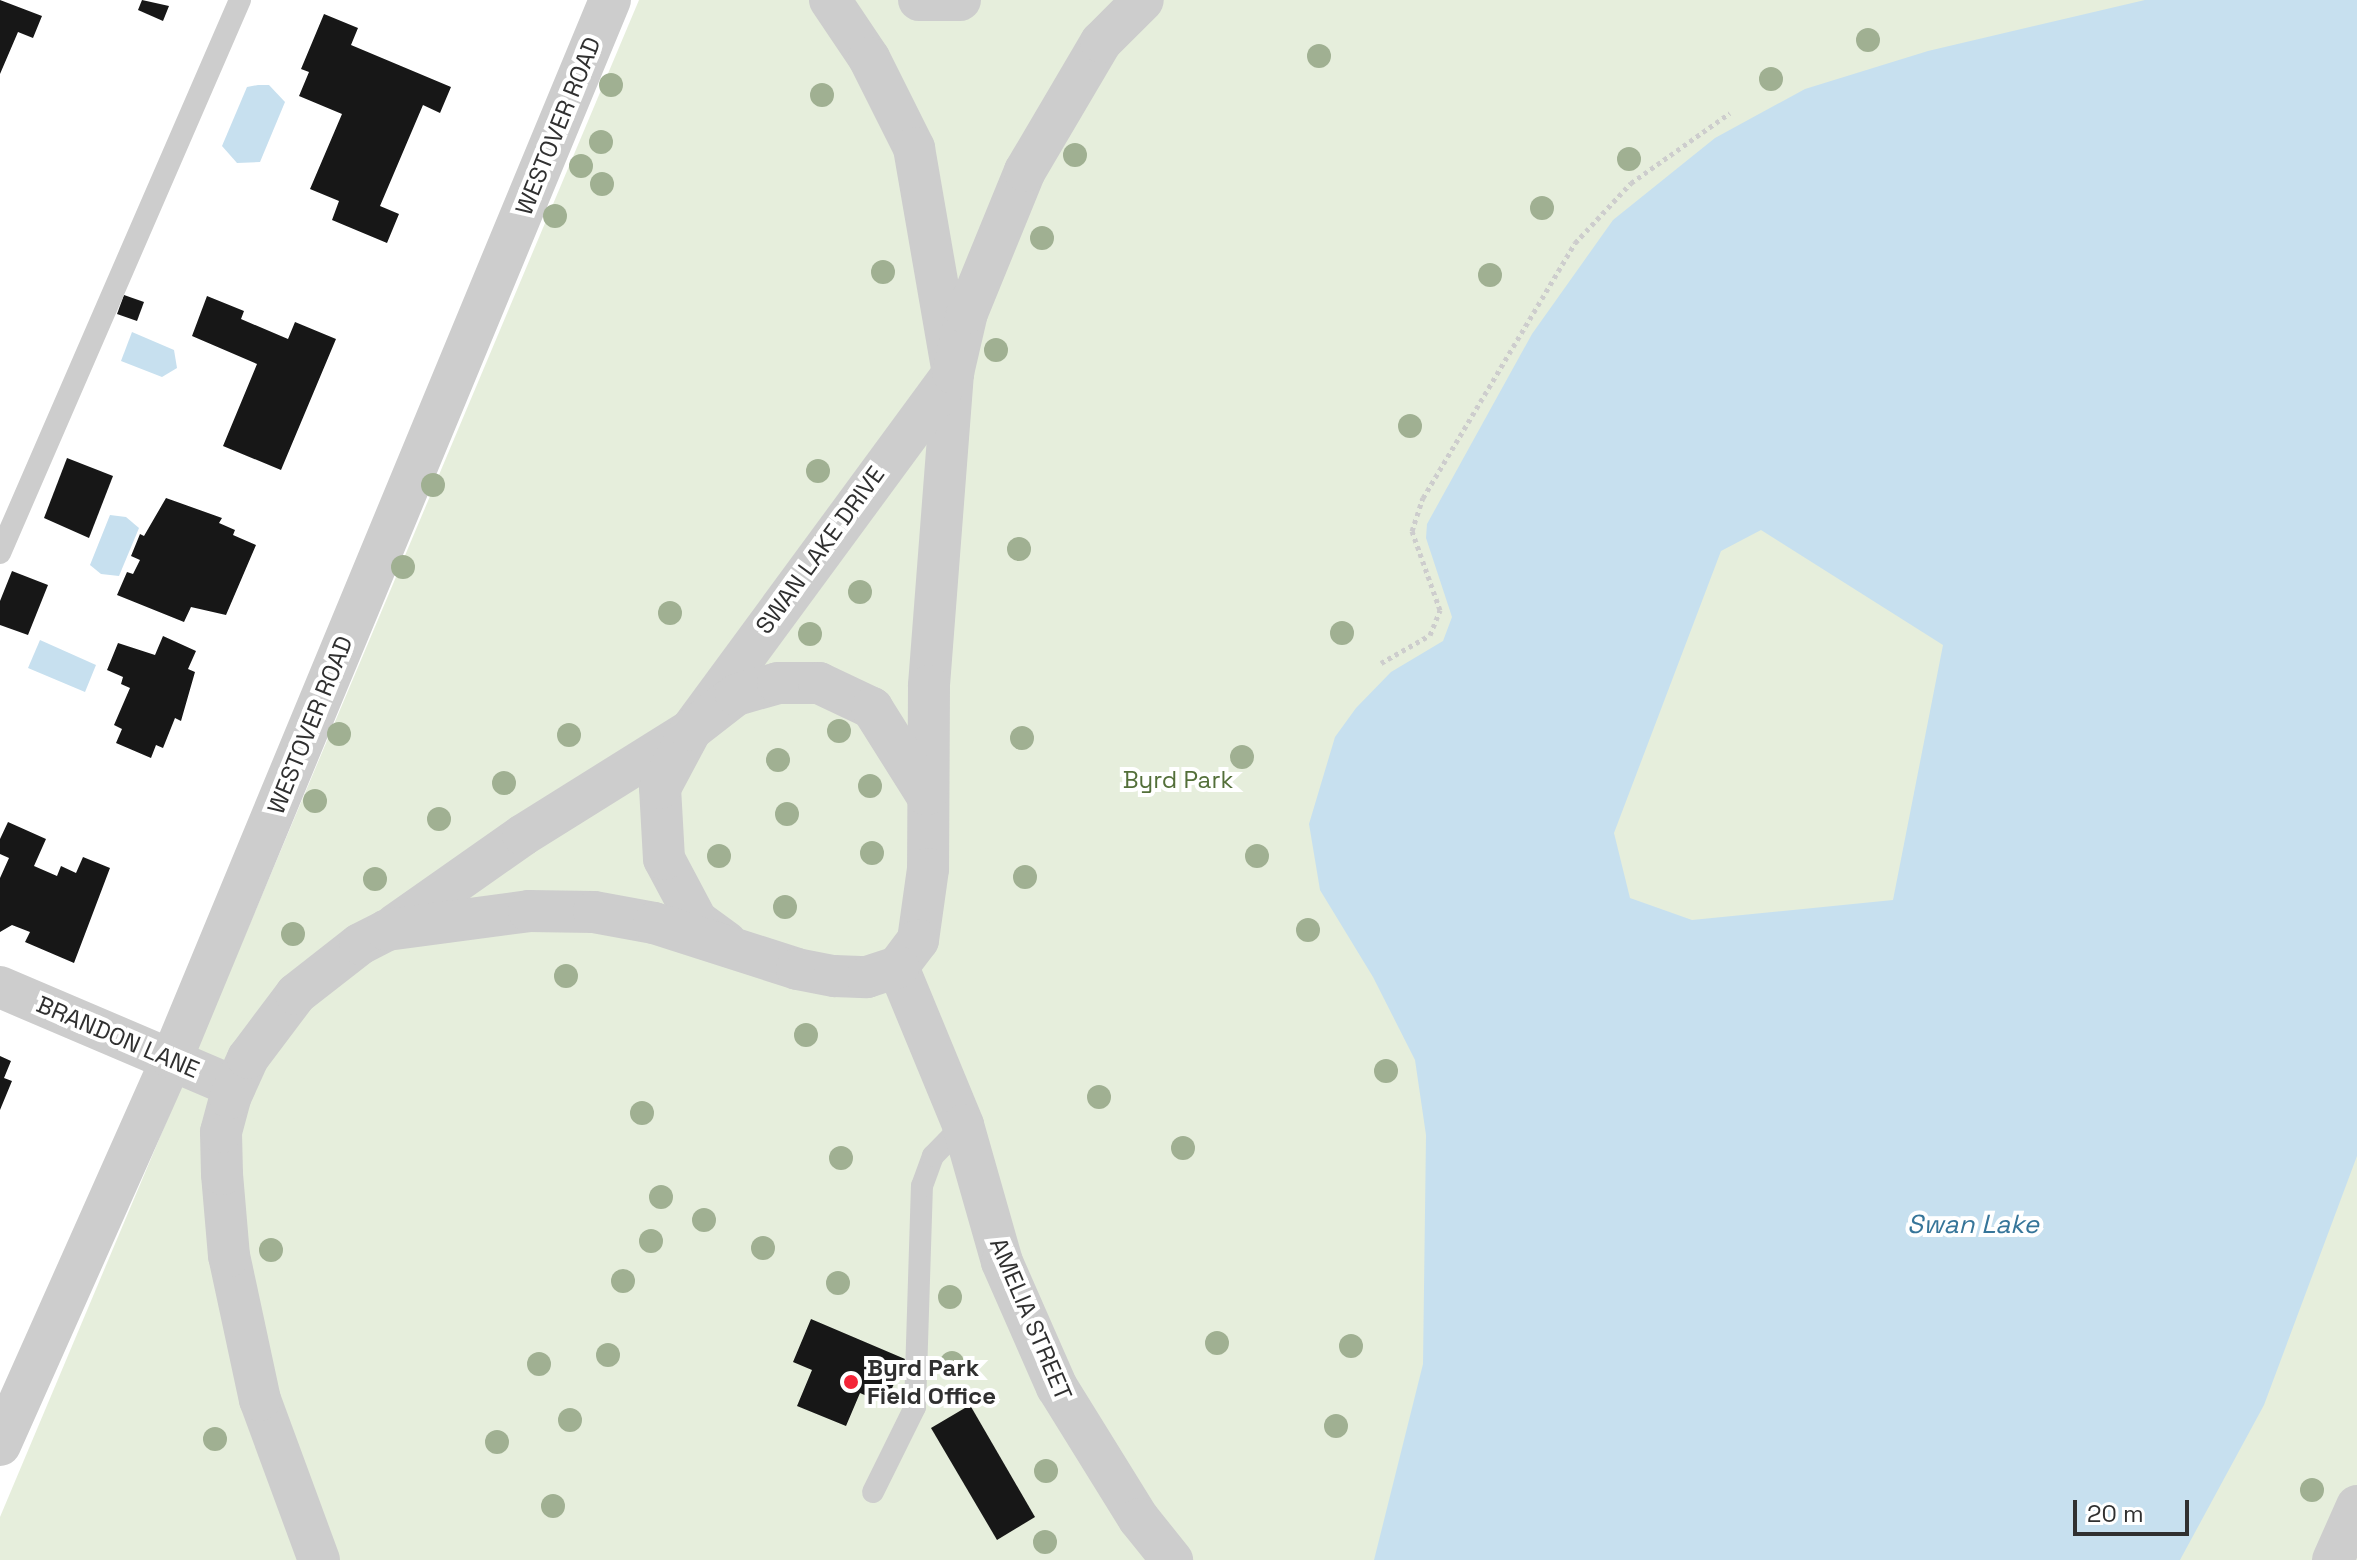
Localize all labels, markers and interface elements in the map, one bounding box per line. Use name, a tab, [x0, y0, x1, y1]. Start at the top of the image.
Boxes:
street label: WESTOVER ROAD	[509, 33, 607, 219]
street label: SWAN LAKE DRIVE	[750, 461, 890, 639]
street label: WESTOVER ROAD	[261, 632, 359, 818]
park label: Byrd Park	[1123, 766, 1233, 794]
street label: BRANDON LANE	[32, 990, 204, 1084]
water label: Swan Lake	[1907, 1209, 2039, 1241]
street label: AMELIA STREET	[984, 1233, 1078, 1405]
place label: Byrd Park Field Office	[867, 1354, 996, 1410]
marker: Byrd Park Field Office	[842, 1373, 860, 1391]
scale bar	[2077, 1484, 2193, 1534]
text: 20 m	[2087, 1498, 2144, 1529]

